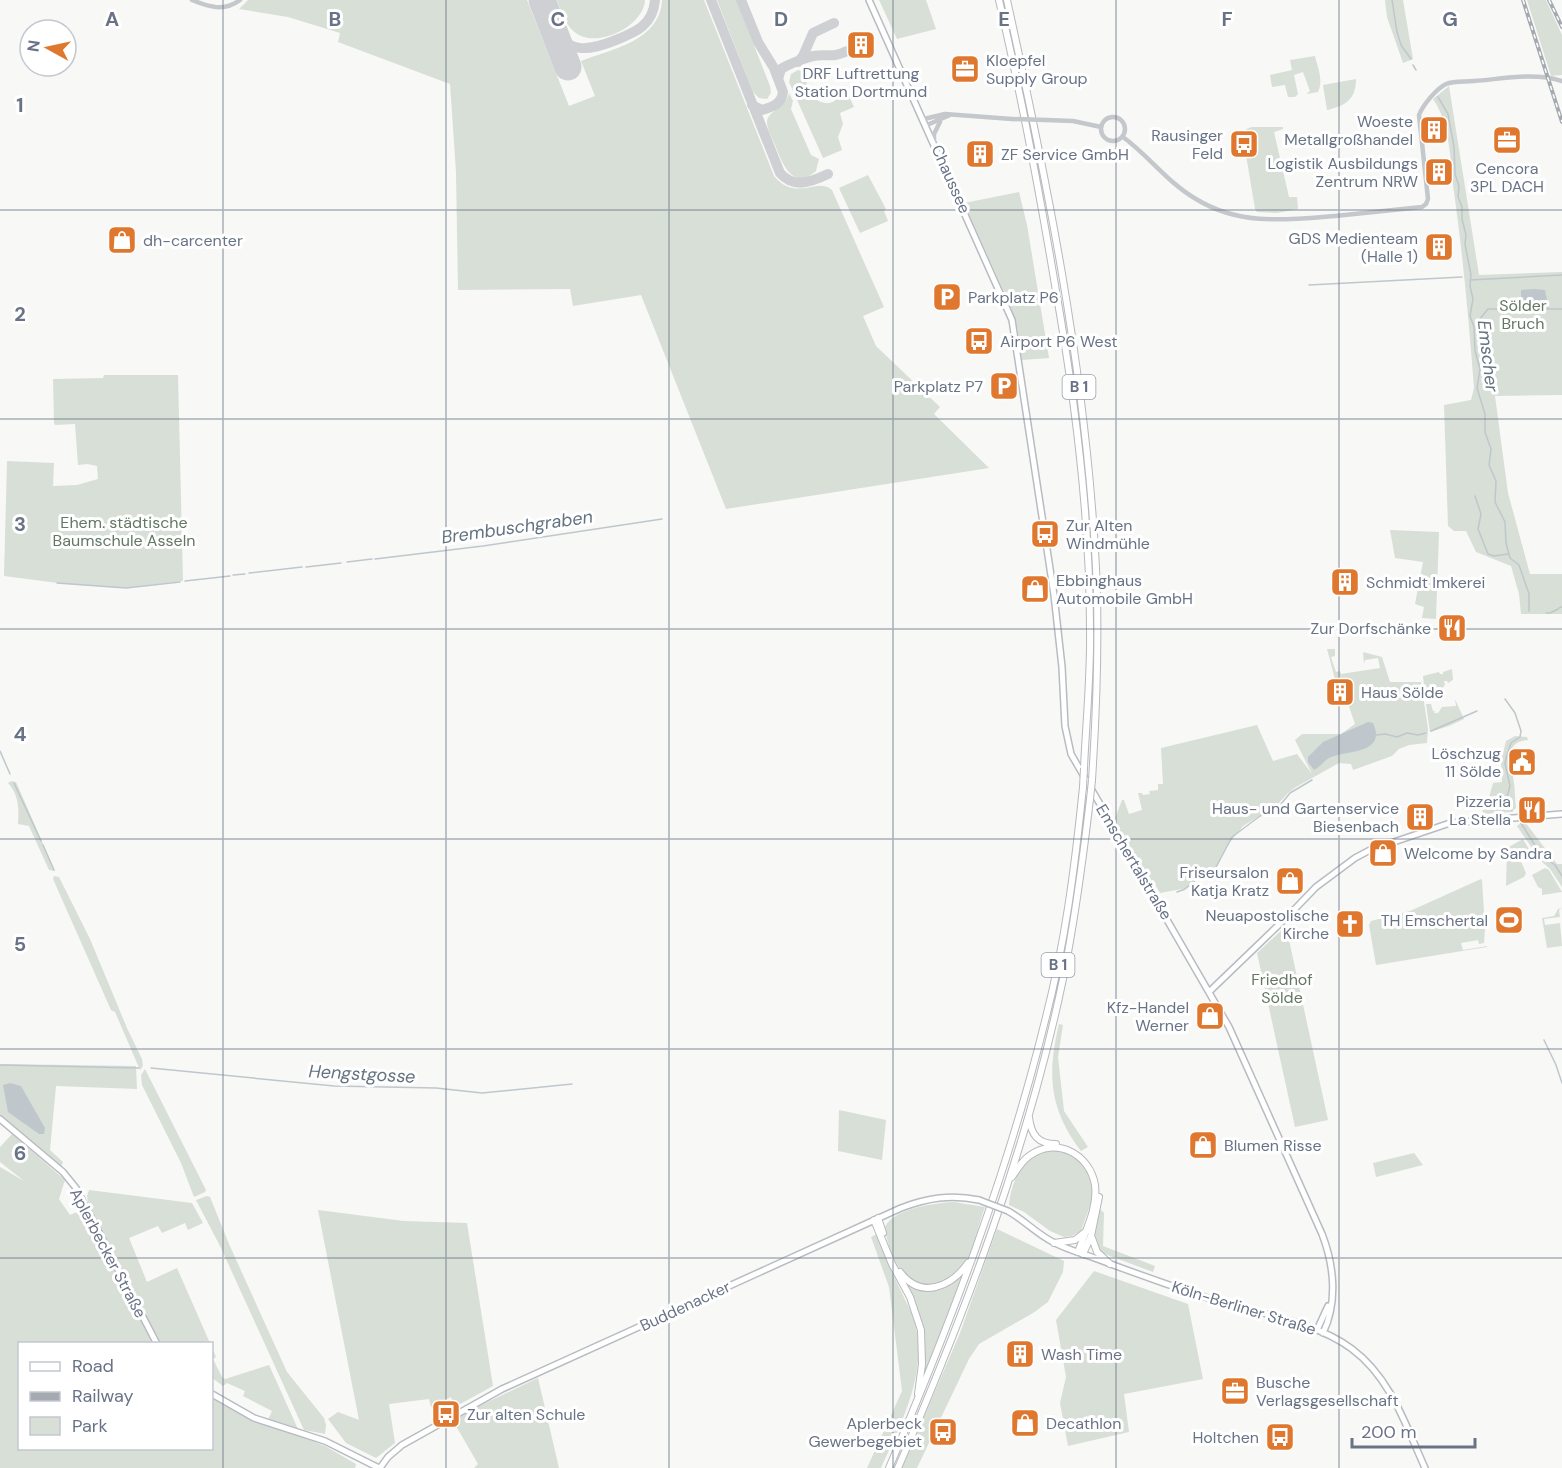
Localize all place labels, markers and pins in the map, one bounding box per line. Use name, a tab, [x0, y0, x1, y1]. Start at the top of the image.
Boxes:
building icon: DRF Luftrettung Station Dortmund	[845, 29, 877, 61]
place label: Kloepfel Supply Group	[986, 50, 1088, 89]
office icon: Kloepfel Supply Group	[949, 53, 981, 85]
place label: DRF Luftrettung Station Dortmund	[795, 63, 927, 102]
place label: Woeste Metallgroßhandel	[1284, 111, 1413, 150]
building icon: Woeste Metallgroßhandel	[1418, 114, 1450, 146]
office icon: Cencora 3PL DACH	[1491, 124, 1523, 156]
place label: Rausinger Feld	[1151, 125, 1223, 164]
bus stop icon: Rausinger Feld	[1228, 128, 1260, 160]
building icon: ZF Service GmbH	[964, 138, 996, 170]
place label: ZF Service GmbH	[1001, 144, 1129, 165]
place label: Logistik Ausbildungs Zentrum NRW	[1267, 153, 1419, 192]
building icon: Logistik Ausbildungs Zentrum NRW	[1423, 156, 1455, 188]
place label: Cencora 3PL DACH	[1470, 158, 1544, 197]
shop icon: dh-carcenter	[106, 224, 138, 256]
place label: GDS Medienteam (Halle 1)	[1289, 228, 1418, 267]
place label: dh-carcenter	[143, 230, 243, 251]
building icon: GDS Medienteam (Halle 1)	[1423, 231, 1455, 263]
parking icon: Parkplatz P6	[931, 281, 963, 313]
place label: Parkplatz P6	[968, 287, 1059, 308]
bus stop icon: Airport P6 West	[963, 325, 995, 357]
place label: Airport P6 West	[1000, 331, 1118, 352]
parking icon: Parkplatz P7	[988, 370, 1020, 402]
place label: Parkplatz P7	[894, 376, 983, 397]
place label: Zur Alten Windmühle	[1066, 515, 1150, 554]
bus stop icon: Zur Alten Windmühle	[1029, 518, 1061, 550]
building icon: Schmidt Imkerei	[1329, 566, 1361, 598]
place label: Ebbinghaus Automobile GmbH	[1056, 570, 1193, 609]
place label: Schmidt Imkerei	[1366, 572, 1485, 593]
shop icon: Ebbinghaus Automobile GmbH	[1019, 573, 1051, 605]
restaurant icon: Zur Dorfschänke	[1436, 612, 1468, 644]
place label: Zur Dorfschänke	[1311, 618, 1431, 639]
building icon: Haus Sölde	[1324, 676, 1356, 708]
place label: Haus Sölde	[1361, 682, 1444, 703]
place label: Löschzug 11 Sölde	[1432, 743, 1501, 782]
public building icon: Löschzug 11 Sölde	[1506, 746, 1538, 778]
place label: Pizzeria La Stella	[1449, 791, 1511, 830]
restaurant icon: Pizzeria La Stella	[1516, 794, 1548, 826]
place label: Haus- und Gartenservice Biesenbach	[1212, 798, 1399, 837]
building icon: Haus- und Gartenservice Biesenbach	[1404, 801, 1436, 833]
shop icon: Welcome by Sandra	[1367, 837, 1399, 869]
place label: Welcome by Sandra	[1404, 843, 1552, 864]
place label: Friseursalon Katja Kratz	[1179, 862, 1269, 901]
shop icon: Friseursalon Katja Kratz	[1274, 865, 1306, 897]
sports icon: TH Emschertal	[1493, 904, 1525, 936]
place label: Neuapostolische Kirche	[1205, 905, 1329, 944]
church icon: Neuapostolische Kirche	[1334, 908, 1366, 940]
place label: TH Emschertal	[1381, 910, 1488, 931]
place label: Kfz-Handel Werner	[1107, 997, 1189, 1036]
shop icon: Kfz-Handel Werner	[1194, 1000, 1226, 1032]
shop icon: Blumen Risse	[1187, 1129, 1219, 1161]
place label: Blumen Risse	[1224, 1135, 1322, 1156]
building icon: Wash Time	[1004, 1338, 1036, 1370]
place label: Wash Time	[1041, 1344, 1122, 1365]
place label: Busche Verlagsgesellschaft	[1256, 1372, 1399, 1411]
office icon: Busche Verlagsgesellschaft	[1219, 1375, 1251, 1407]
bus stop icon: Zur alten Schule	[430, 1398, 462, 1430]
place label: Zur alten Schule	[467, 1404, 585, 1425]
shop icon: Decathlon	[1009, 1407, 1041, 1439]
place label: Aplerbeck Gewerbegebiet	[808, 1413, 922, 1452]
place label: Decathlon	[1046, 1413, 1121, 1434]
bus stop icon: Aplerbeck Gewerbegebiet	[927, 1416, 959, 1448]
bus stop icon: Holtchen	[1264, 1421, 1296, 1453]
place label: Holtchen	[1192, 1427, 1259, 1448]

